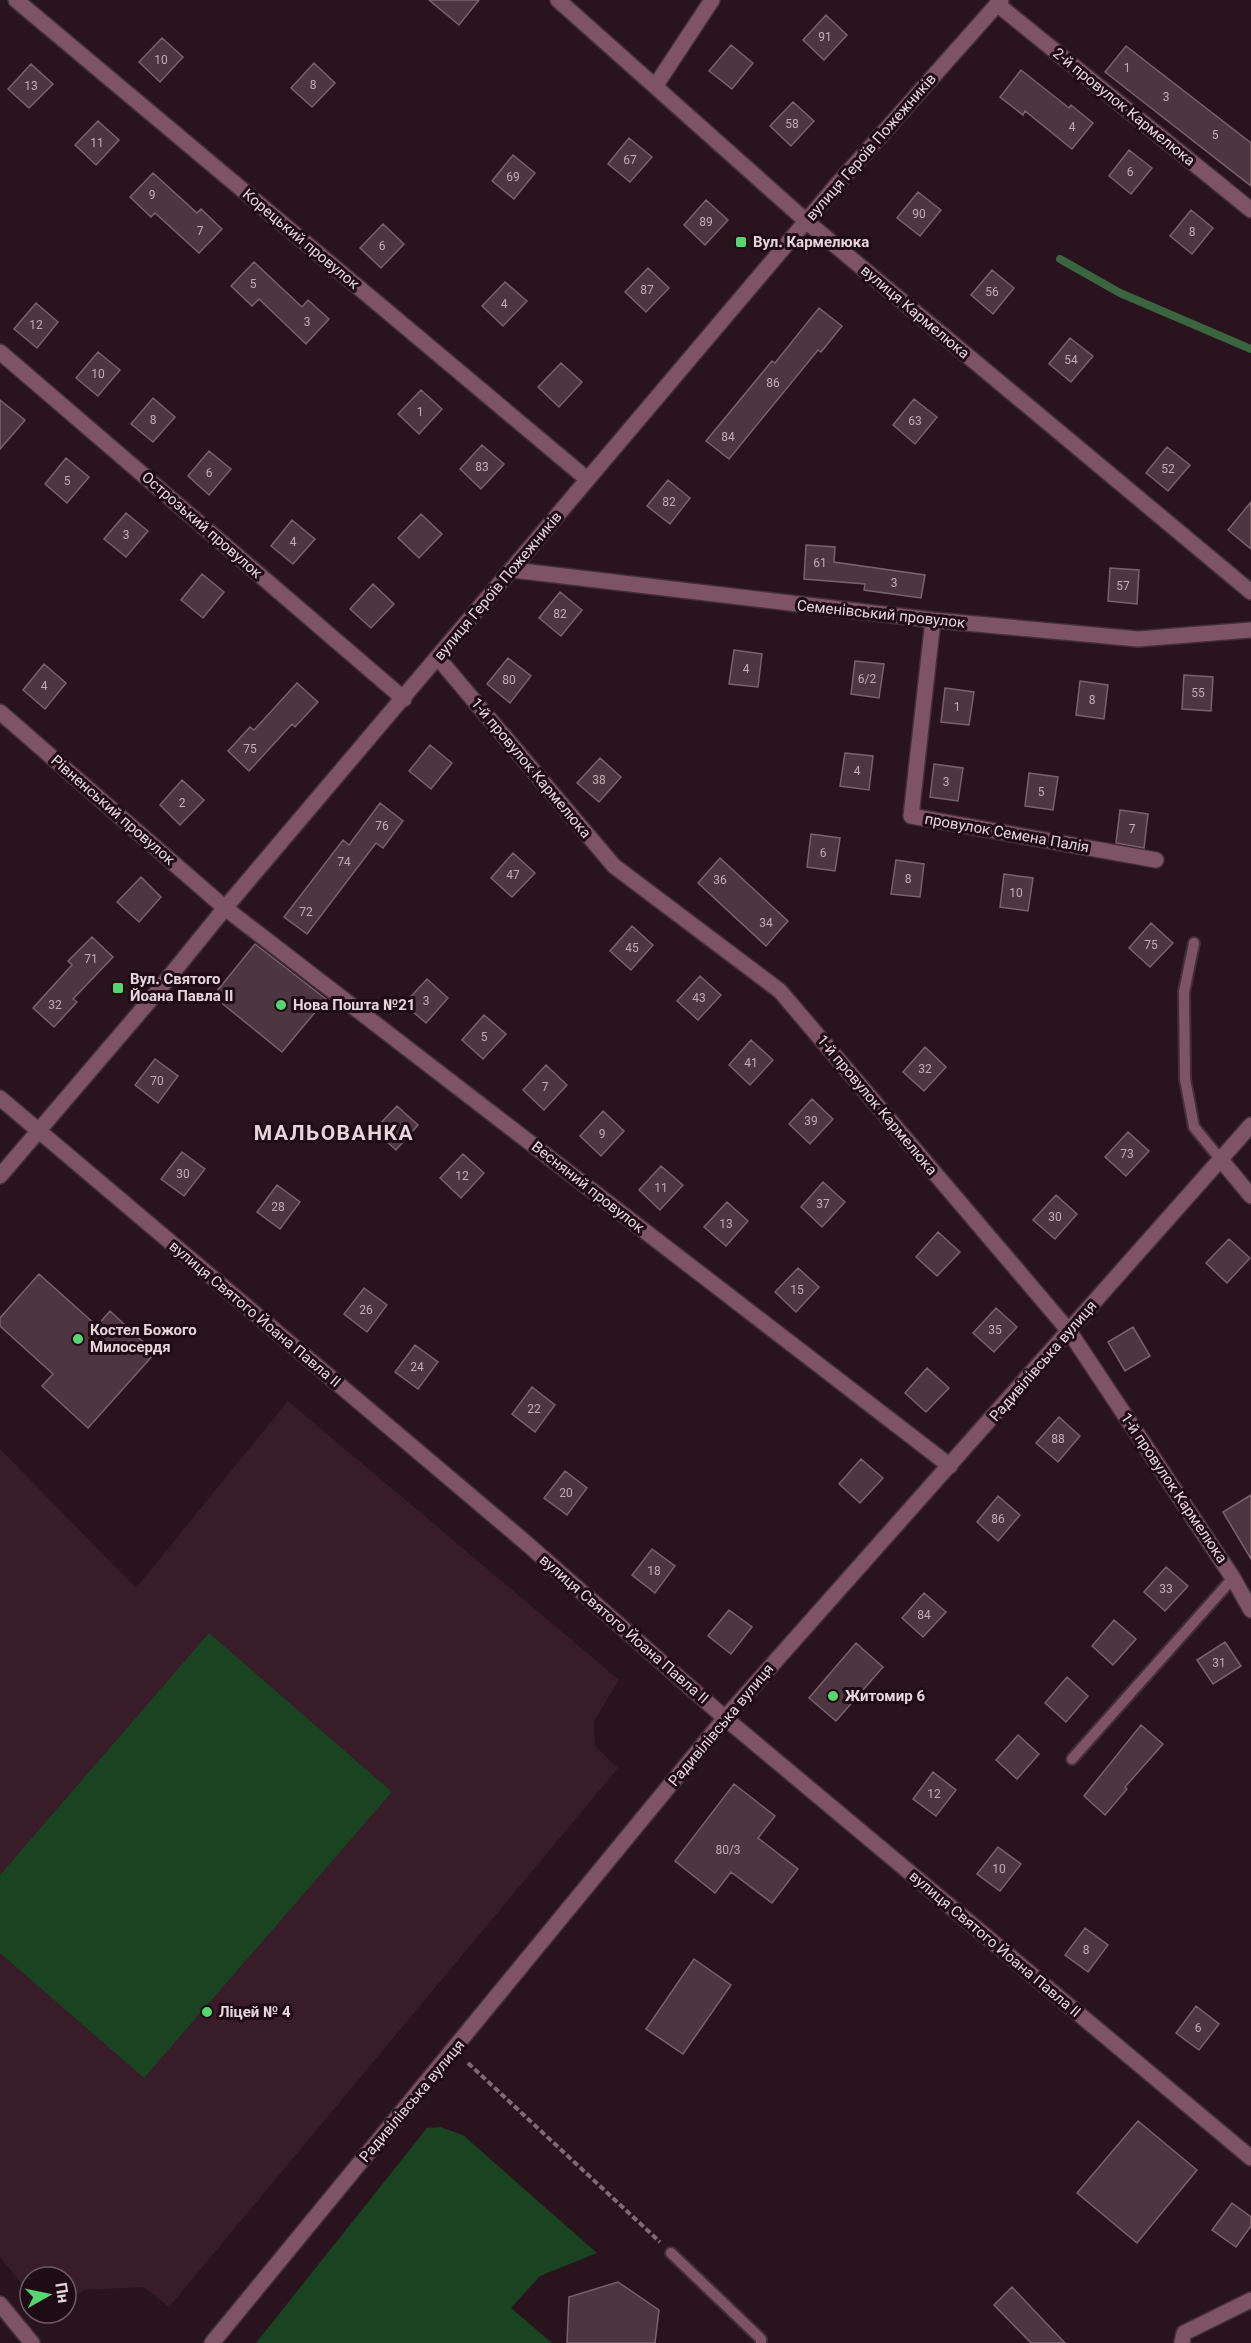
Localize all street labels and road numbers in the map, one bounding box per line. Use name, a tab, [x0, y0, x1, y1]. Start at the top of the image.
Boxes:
street label: 2-й провулок Кармелюка	[1049, 44, 1199, 170]
street label: вулиця Героїв Пожежників	[802, 70, 940, 224]
street label: Корецький провулок	[239, 185, 363, 293]
street label: вулиця Кармелюка	[857, 261, 973, 363]
street label: Острозький провулок	[138, 468, 266, 582]
street label: вулиця Героїв Пожежників	[430, 508, 566, 664]
street label: Семенівський провулок	[796, 596, 966, 632]
street label: 1-й провулок Кармелюка	[467, 694, 595, 842]
street label: Рівненський провулок	[47, 751, 179, 869]
street label: провулок Семена Палія	[923, 810, 1091, 856]
street label: 1-й провулок Кармелюка	[813, 1031, 941, 1179]
street label: Весняний провулок	[528, 1137, 648, 1237]
street label: вулиця Святого Йоана Павла II	[166, 1237, 344, 1391]
street label: Радивілівська вулиця	[986, 1297, 1100, 1425]
street label: 1-й провулок Кармелюка	[1117, 1409, 1231, 1567]
street label: вулиця Святого Йоана Павла II	[536, 1551, 712, 1707]
street label: Радивілівська вулиця	[665, 1660, 777, 1790]
street label: вулиця Святого Йоана Павла II	[906, 1867, 1084, 2021]
street label: Радивілівська вулиця	[356, 2036, 468, 2166]

